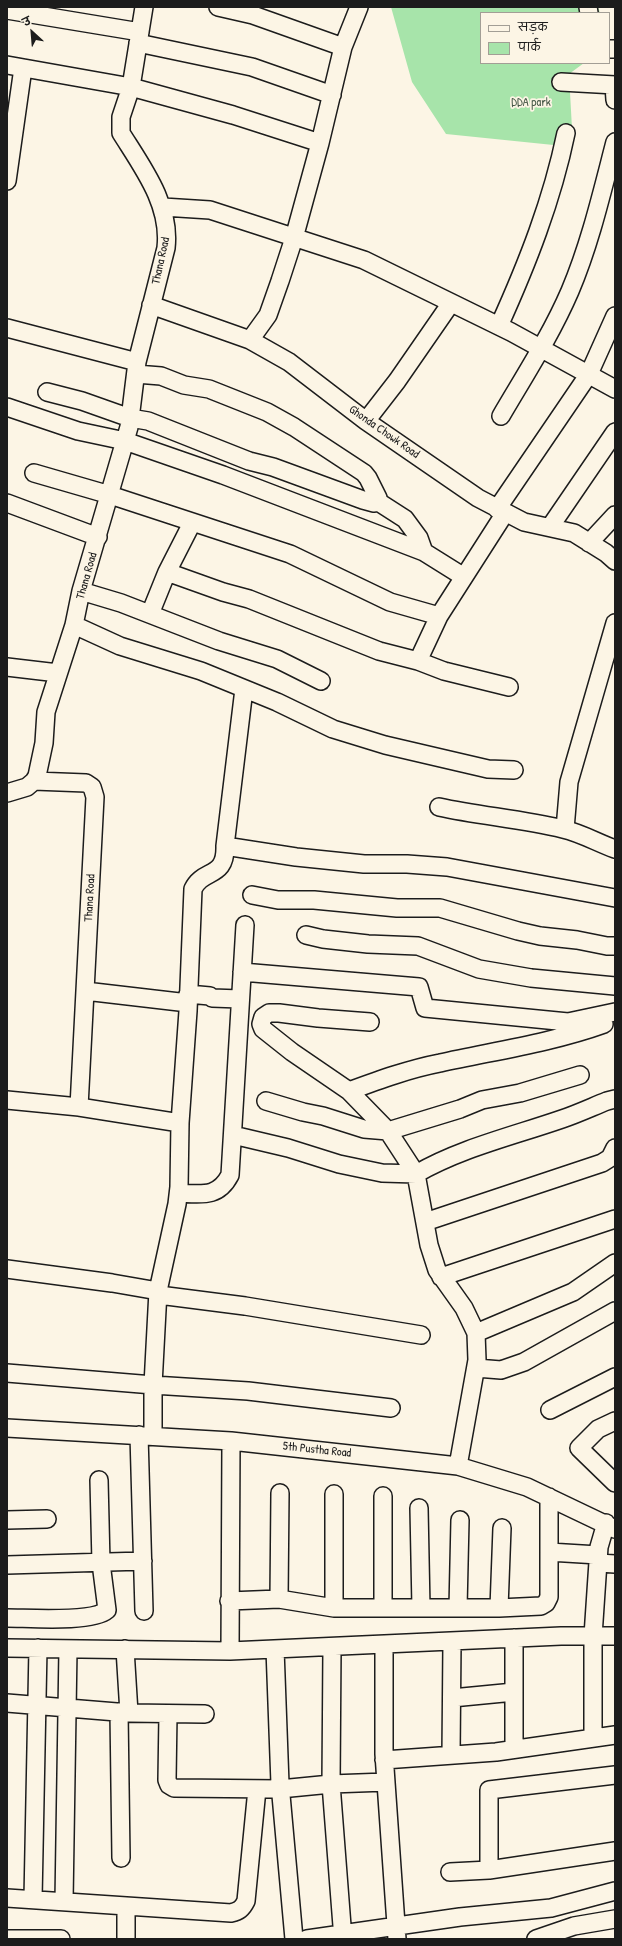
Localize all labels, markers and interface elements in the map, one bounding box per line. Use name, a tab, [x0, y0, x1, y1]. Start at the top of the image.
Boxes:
north arrow	[12, 12, 52, 52]
legend	[480, 12, 610, 64]
text: उ	[20, 13, 33, 29]
text: सड़क	[518, 18, 548, 35]
text: पार्क	[518, 38, 541, 55]
park label: DDA park	[511, 96, 551, 110]
street label: Thana Road	[149, 236, 173, 286]
street label: Ghonda Chowk Road	[346, 402, 422, 462]
street label: Thana Road	[73, 551, 101, 601]
street label: Thana Road	[82, 874, 98, 922]
street label: 5th Pustha Road	[282, 1439, 352, 1461]

